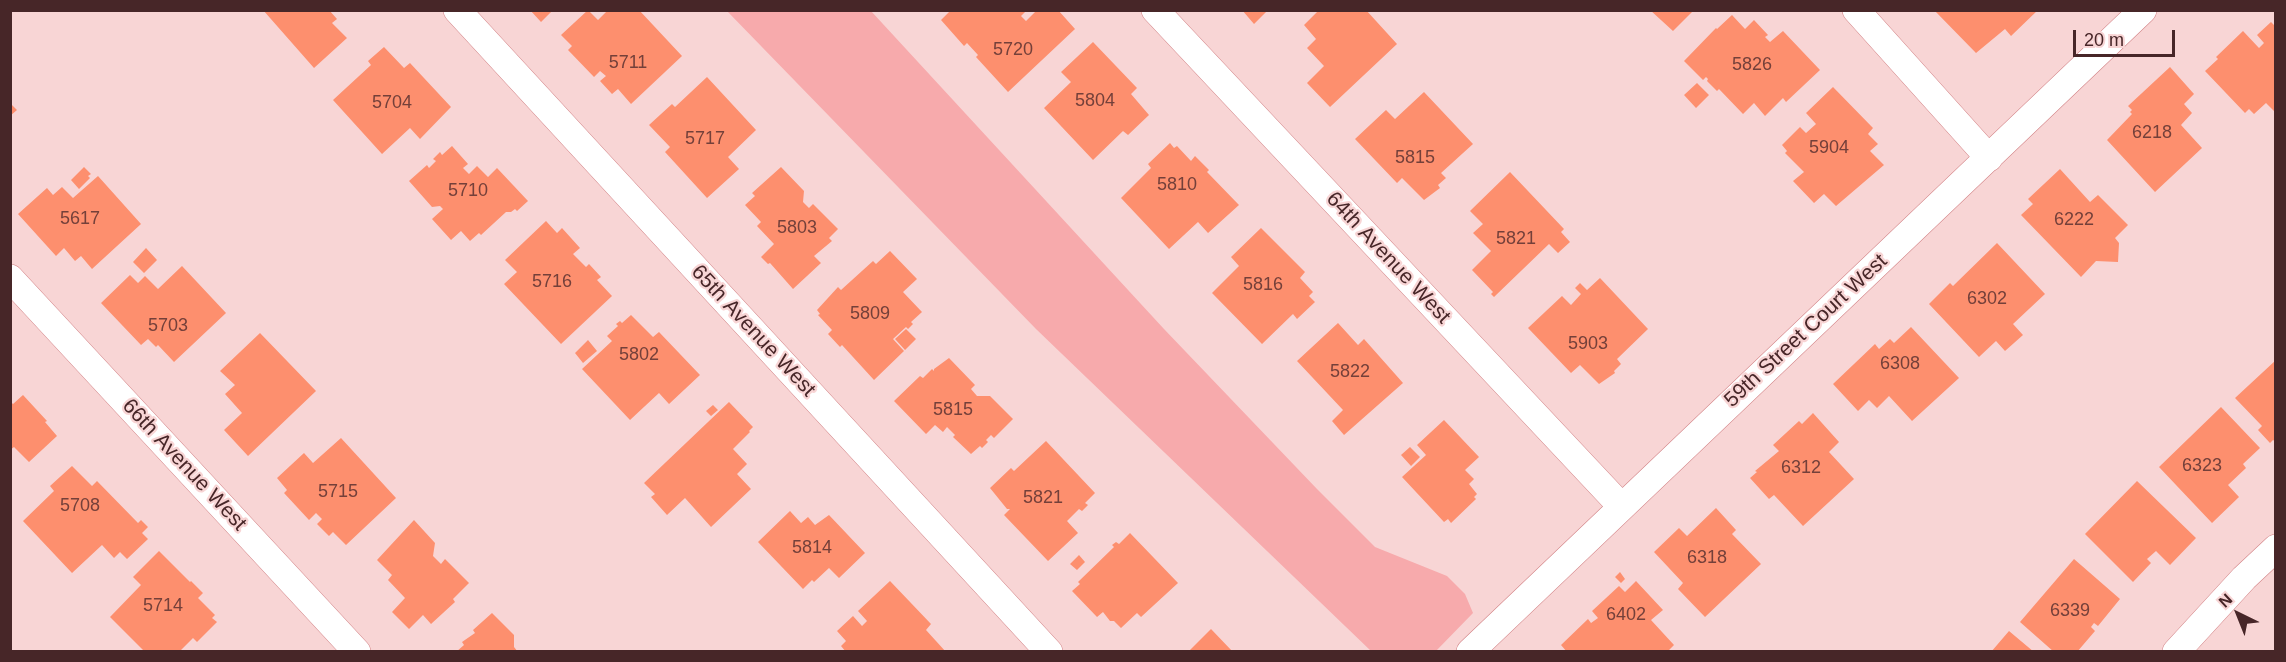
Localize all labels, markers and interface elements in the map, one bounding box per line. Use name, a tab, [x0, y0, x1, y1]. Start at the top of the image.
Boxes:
scale bar	[2076, 18, 2178, 56]
text: 20 m	[2084, 30, 2124, 50]
house number: 5720	[993, 39, 1033, 61]
house number: 5711	[609, 52, 647, 74]
house number: 5826	[1732, 54, 1772, 76]
house number: 5804	[1075, 90, 1115, 112]
house number: 5704	[372, 92, 412, 114]
house number: 6218	[2132, 122, 2172, 144]
house number: 5717	[685, 128, 725, 150]
house number: 5904	[1809, 137, 1849, 159]
house number: 5815	[1395, 147, 1435, 169]
house number: 5810	[1157, 174, 1197, 196]
house number: 5710	[448, 180, 488, 202]
street label: 64th Avenue West	[1321, 187, 1455, 329]
house number: 5617	[60, 208, 100, 230]
house number: 6222	[2054, 209, 2094, 231]
house number: 5803	[777, 217, 817, 239]
house number: 5821	[1496, 228, 1536, 250]
street label: 59th Street Court West	[1719, 249, 1893, 413]
street label: 65th Avenue West	[686, 260, 820, 402]
house number: 5716	[532, 271, 572, 293]
house number: 5816	[1243, 274, 1283, 296]
house number: 6302	[1967, 288, 2007, 310]
house number: 5809	[850, 303, 890, 325]
house number: 5703	[148, 315, 188, 337]
house number: 5903	[1568, 333, 1608, 355]
house number: 5802	[619, 344, 659, 366]
house number: 6308	[1880, 353, 1920, 375]
house number: 5822	[1330, 361, 1370, 383]
street label: 66th Avenue West	[117, 394, 251, 536]
house number: 5815	[933, 399, 973, 421]
house number: 6323	[2182, 455, 2222, 477]
house number: 6312	[1781, 457, 1821, 479]
house number: 5715	[318, 481, 358, 503]
house number: 5821	[1023, 487, 1063, 509]
house number: 5708	[60, 495, 100, 517]
house number: 5814	[792, 537, 832, 559]
house number: 6318	[1687, 547, 1727, 569]
north arrow	[2208, 584, 2268, 644]
text: N	[2215, 590, 2235, 611]
house number: 5714	[143, 595, 183, 617]
house number: 6339	[2050, 600, 2090, 622]
house number: 6402	[1606, 604, 1646, 626]

